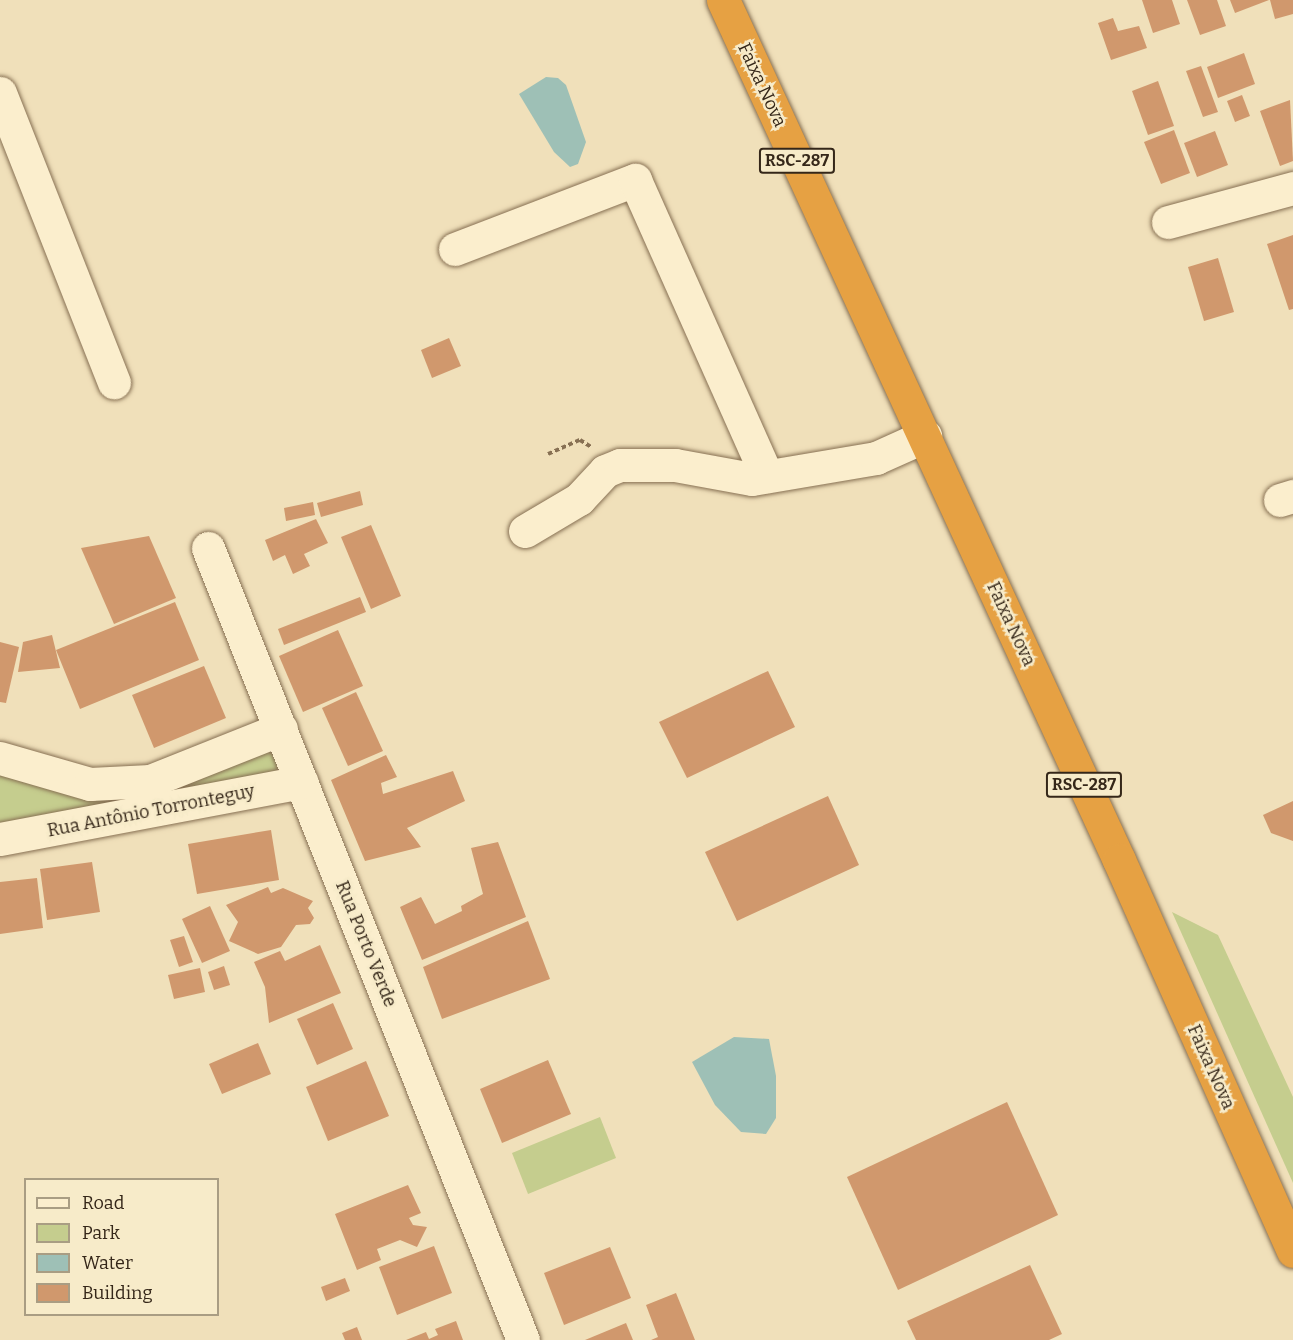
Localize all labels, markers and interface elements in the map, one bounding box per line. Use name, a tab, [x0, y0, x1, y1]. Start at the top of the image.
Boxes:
street label: Faixa Nova	[733, 40, 791, 130]
road number: RSC-287	[758, 148, 836, 174]
street label: Faixa Nova	[982, 579, 1040, 669]
road number: RSC-287	[1045, 772, 1123, 798]
street label: Rua Antônio Torronteguy	[45, 780, 257, 842]
street label: Rua Porto Verde	[331, 878, 401, 1010]
street label: Faixa Nova	[1183, 1021, 1239, 1113]
legend	[24, 1178, 219, 1316]
text: Road	[82, 1192, 124, 1214]
text: Park	[82, 1222, 120, 1244]
text: Water	[82, 1252, 133, 1274]
text: Building	[82, 1282, 153, 1304]

